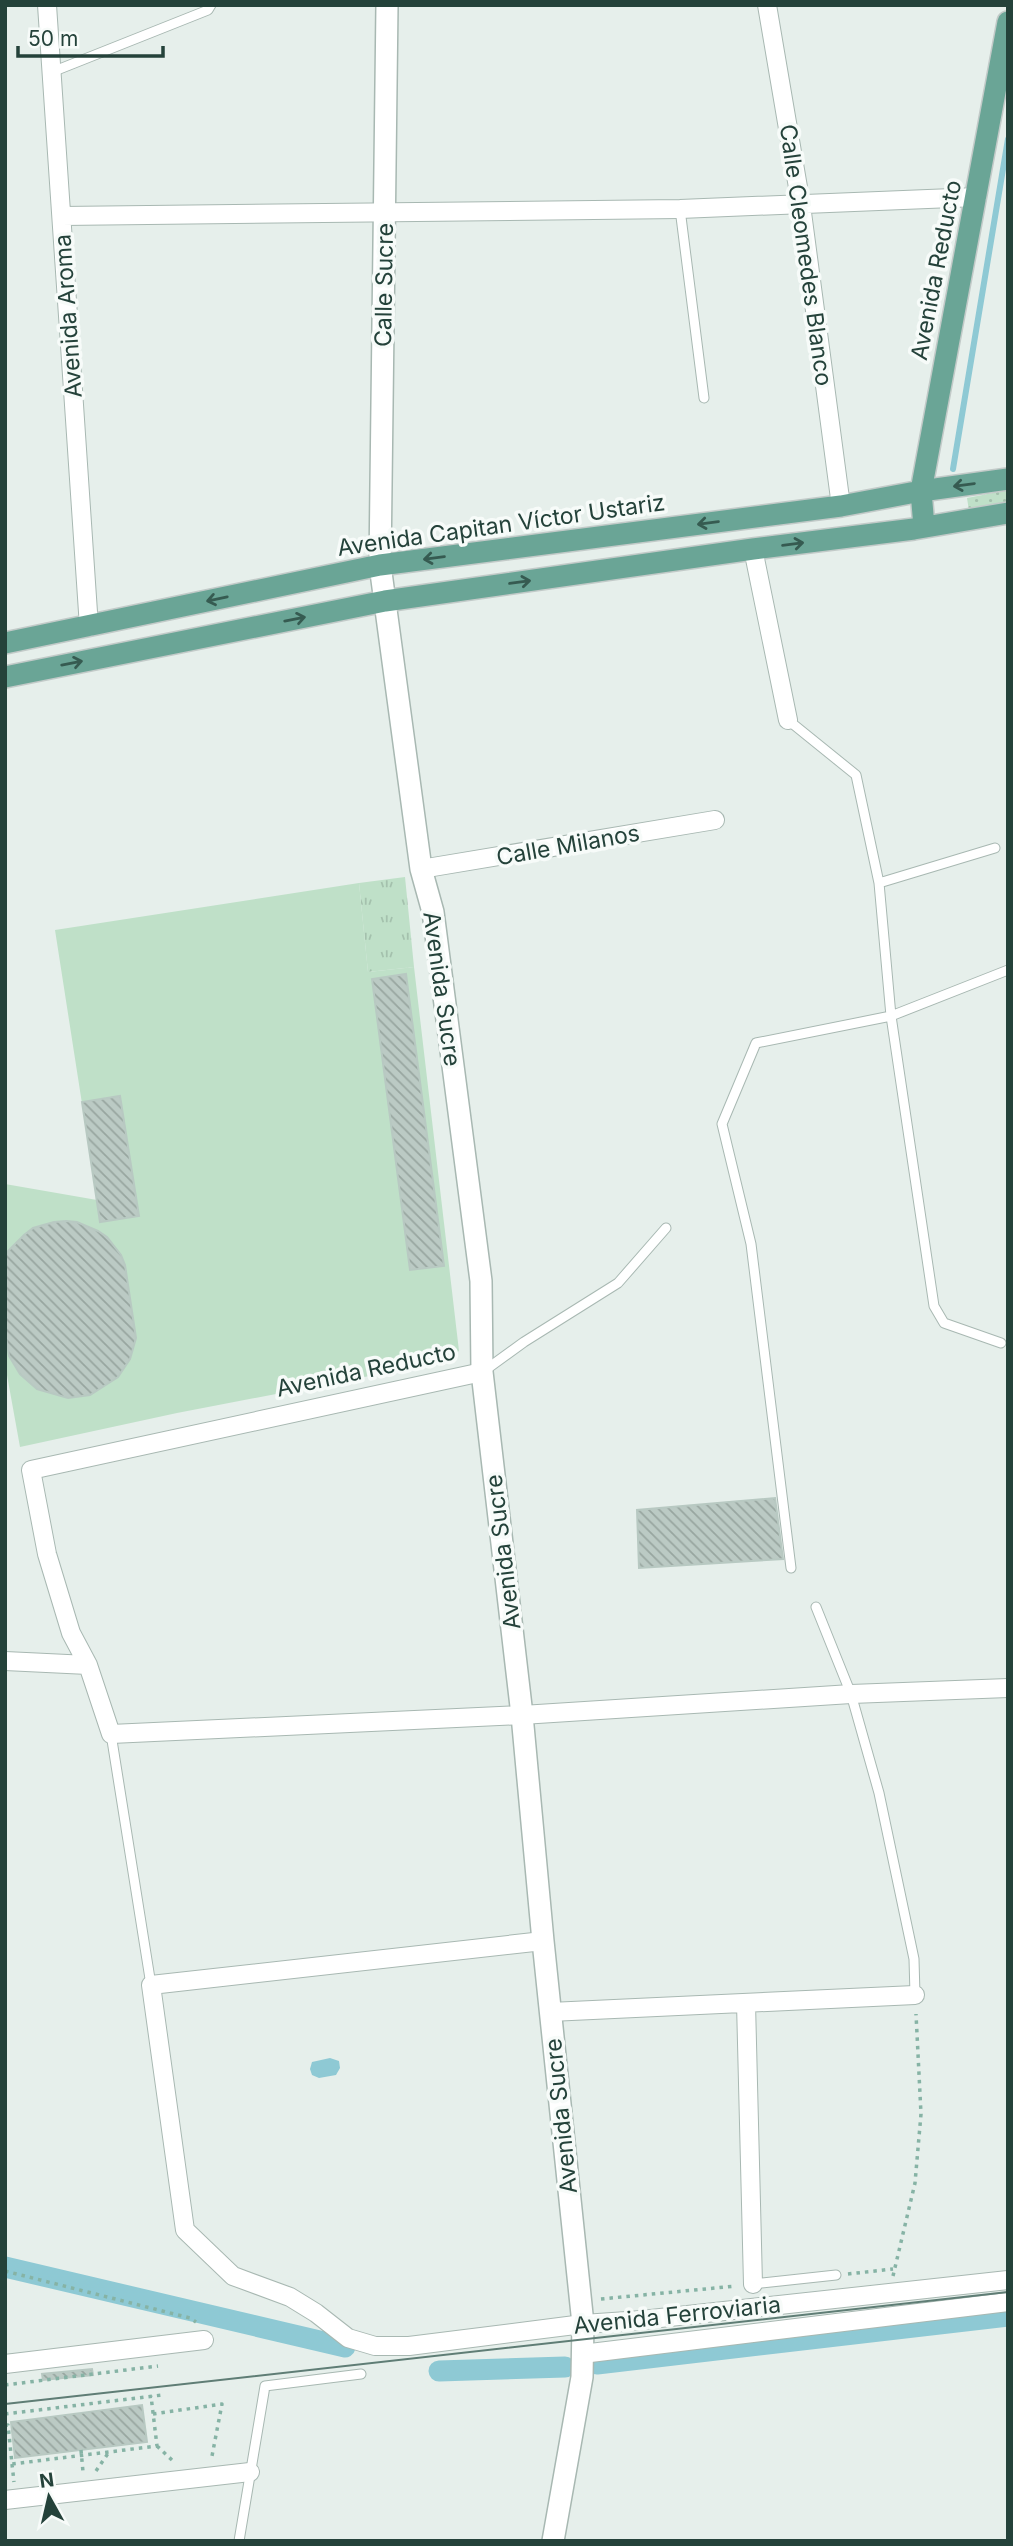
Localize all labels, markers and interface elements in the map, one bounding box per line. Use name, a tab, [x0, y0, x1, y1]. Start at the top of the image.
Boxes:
scale bar	[18, 14, 163, 58]
text: 50 m	[28, 26, 78, 51]
street label: Calle Cleomedes Blanco	[774, 122, 838, 388]
street label: Avenida Reducto	[905, 178, 967, 362]
street label: Calle Sucre	[369, 223, 399, 347]
street label: Avenida Aroma	[48, 233, 88, 399]
one-way arrow	[953, 478, 976, 491]
street label: Avenida Capitan Víctor Ustariz	[335, 488, 667, 562]
one-way arrow	[697, 516, 720, 529]
one-way arrow	[782, 537, 804, 550]
one-way arrow	[423, 552, 445, 565]
one-way arrow	[508, 575, 530, 588]
one-way arrow	[206, 593, 229, 607]
one-way arrow	[283, 611, 306, 625]
one-way arrow	[60, 656, 83, 670]
street label: Calle Milanos	[494, 819, 642, 871]
street label: Avenida Sucre	[417, 910, 467, 1068]
street label: Avenida Reducto	[274, 1337, 458, 1403]
street label: Avenida Sucre	[480, 1473, 526, 1631]
street label: Avenida Sucre	[539, 2037, 583, 2195]
street label: Avenida Ferroviaria	[572, 2290, 782, 2340]
north arrow	[14, 2462, 84, 2532]
text: N	[38, 2468, 55, 2493]

